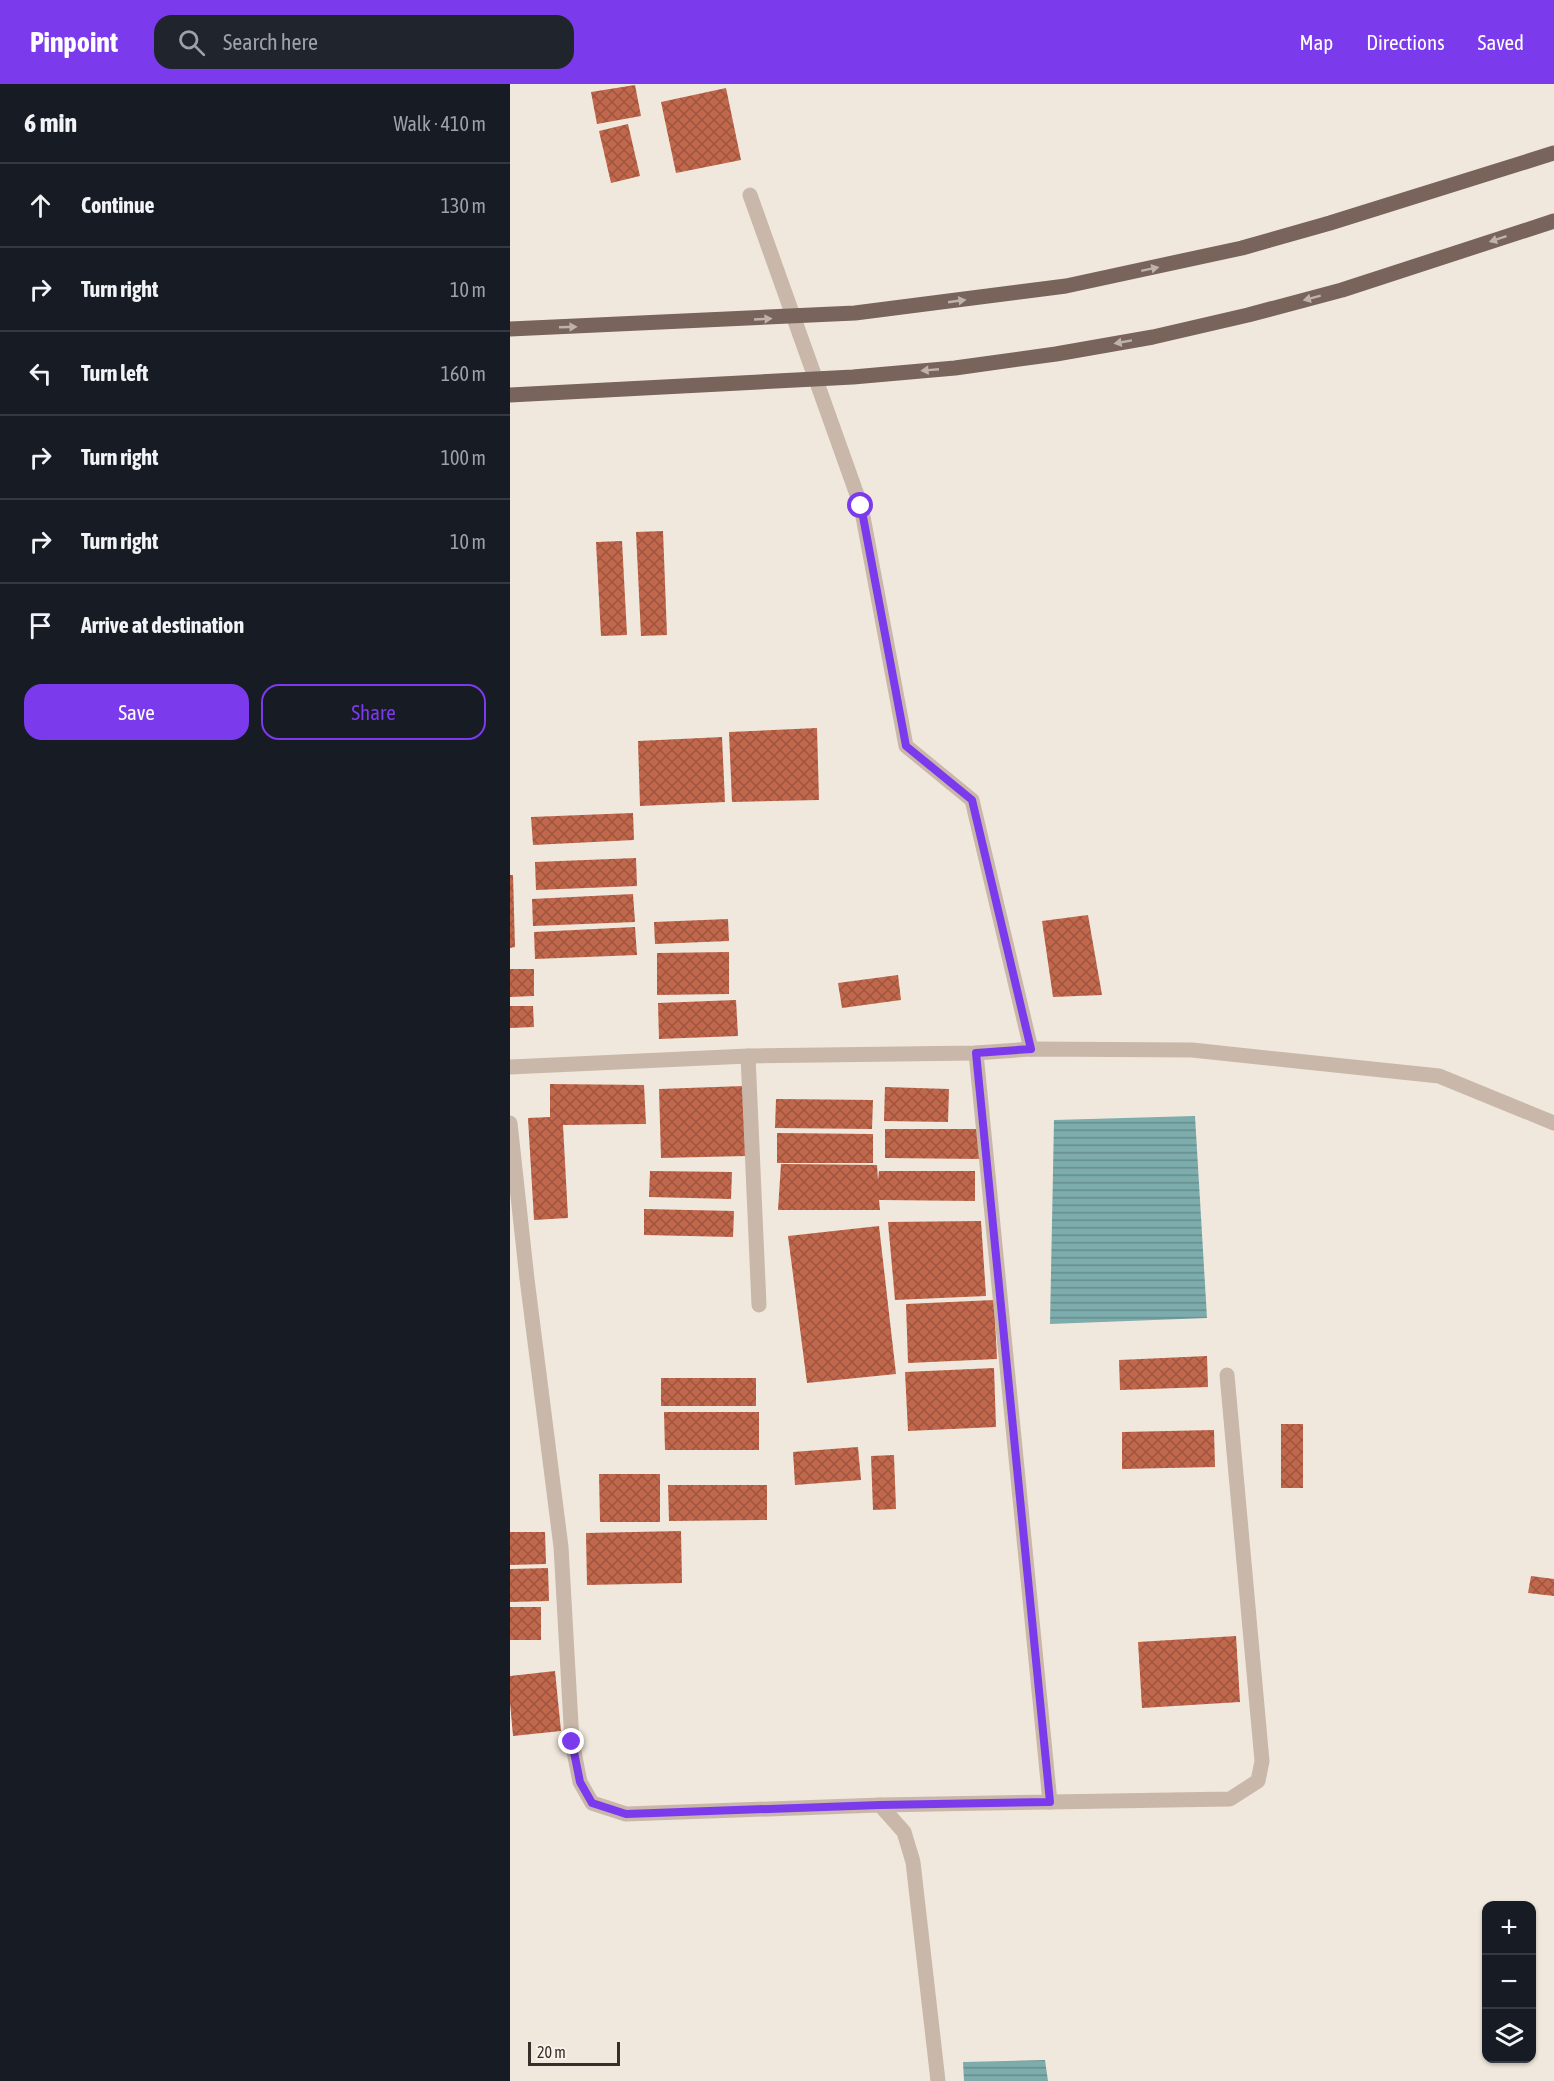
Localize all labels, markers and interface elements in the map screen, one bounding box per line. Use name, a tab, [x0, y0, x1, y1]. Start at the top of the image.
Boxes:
search box	[154, 15, 574, 69]
text: Pinpoint	[30, 26, 118, 58]
icon: search	[175, 26, 208, 59]
text: Search here	[223, 29, 318, 55]
text: Map	[1299, 30, 1333, 54]
text: Directions	[1366, 30, 1445, 54]
text: Saved	[1478, 30, 1524, 54]
text: 6 min	[24, 108, 77, 138]
text: Walk · 410 m	[394, 112, 486, 135]
icon: ahead	[24, 189, 57, 222]
text: Continue	[81, 192, 155, 218]
text: 130 m	[441, 194, 486, 217]
one-way arrow	[1489, 235, 1507, 244]
one-way arrow	[1140, 264, 1159, 273]
icon: right	[24, 273, 57, 306]
text: Turn right	[81, 276, 158, 302]
text: 10 m	[450, 278, 486, 301]
one-way arrow	[1303, 294, 1321, 303]
one-way arrow	[948, 297, 967, 306]
one-way arrow	[754, 314, 773, 323]
one-way arrow	[559, 322, 578, 331]
one-way arrow	[1113, 338, 1132, 347]
icon: left	[24, 357, 57, 390]
text: Turn left	[81, 360, 148, 386]
text: 160 m	[441, 362, 486, 385]
one-way arrow	[920, 365, 939, 375]
icon: right	[24, 441, 57, 474]
text: Turn right	[81, 444, 158, 470]
text: 100 m	[441, 446, 486, 469]
route start	[847, 492, 873, 518]
icon: right	[24, 525, 57, 558]
text: Turn right	[81, 528, 158, 554]
text: 10 m	[450, 530, 486, 553]
icon: arrive	[24, 609, 57, 642]
text: Arrive at destination	[81, 612, 244, 638]
button: Save	[24, 684, 249, 740]
button: Share	[261, 684, 486, 740]
route end	[558, 1728, 584, 1754]
map controls	[1482, 1901, 1536, 2063]
button: +	[1482, 1901, 1536, 1955]
button: −	[1482, 1955, 1536, 2009]
button: layers	[1482, 2009, 1536, 2063]
scale bar	[528, 2039, 620, 2066]
text: 20 m	[537, 2043, 566, 2061]

